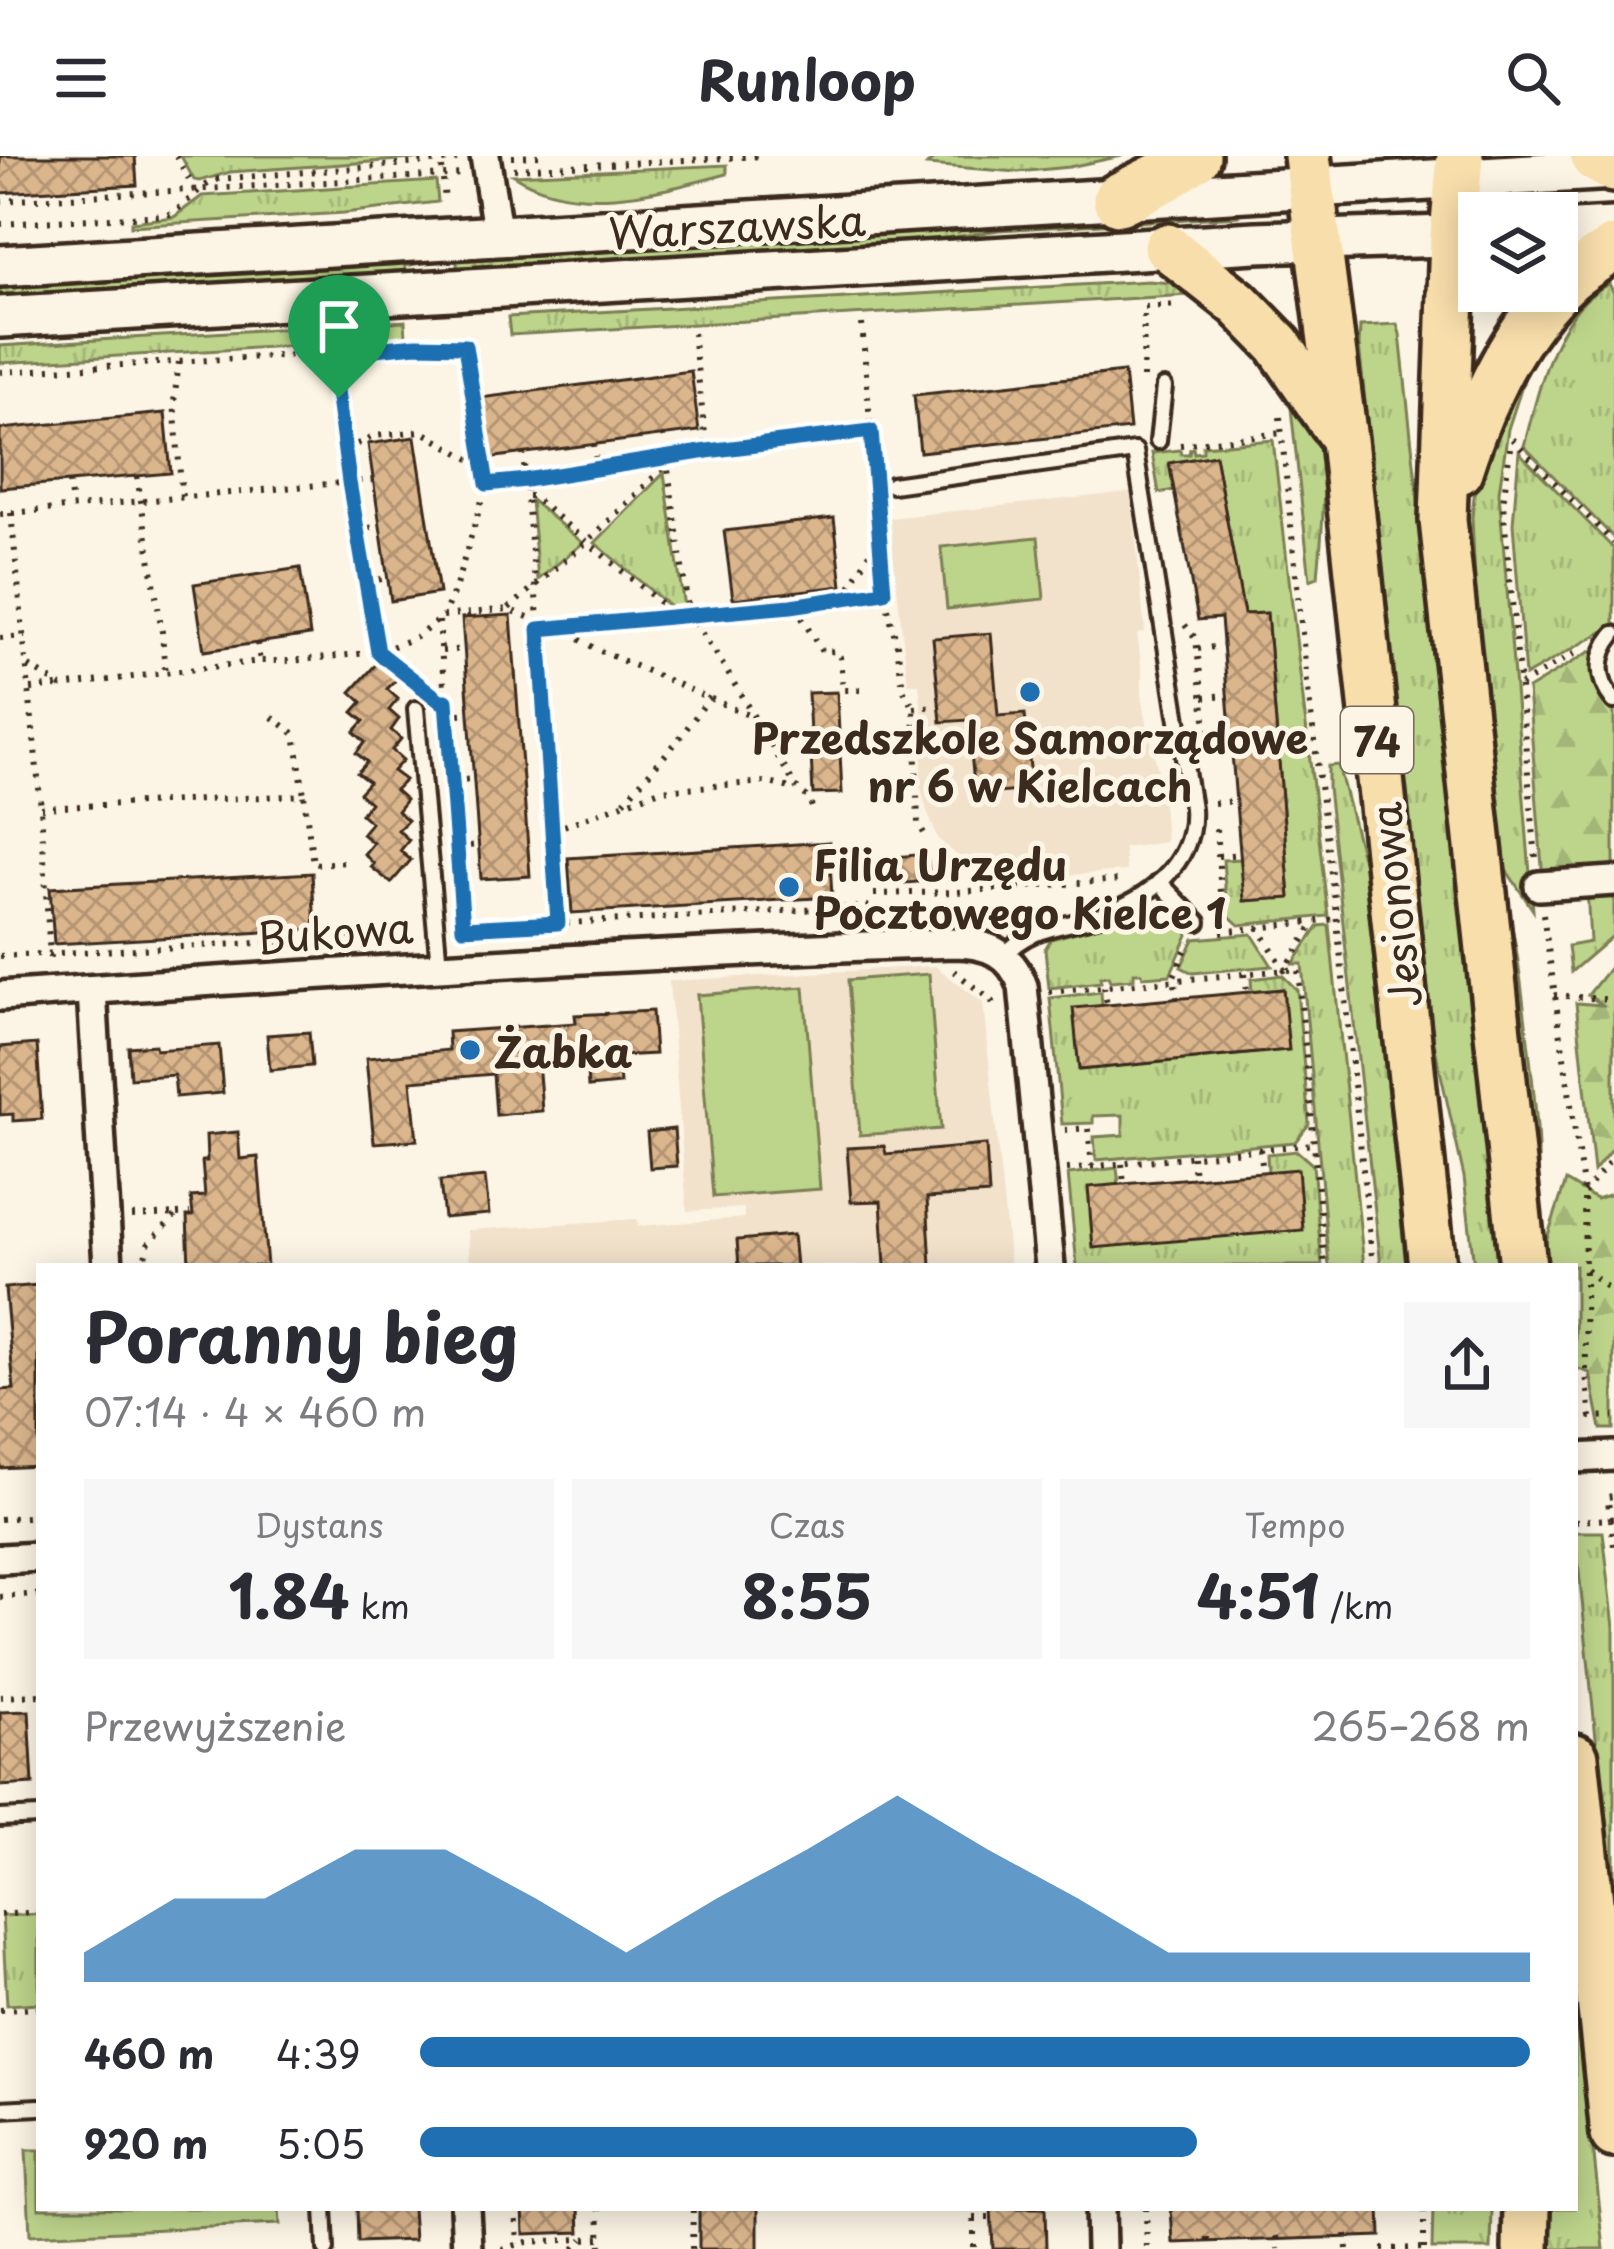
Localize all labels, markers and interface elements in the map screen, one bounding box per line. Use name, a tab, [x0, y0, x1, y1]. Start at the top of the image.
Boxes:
text: Runloop	[698, 38, 916, 119]
icon: menu	[48, 45, 114, 111]
icon: search	[1500, 45, 1566, 111]
street label: Warszawska	[607, 187, 867, 263]
map controls	[1458, 192, 1578, 312]
button: layers	[1458, 192, 1578, 312]
pin	[288, 275, 390, 398]
icon: arrive	[306, 293, 372, 359]
marker: Przedszkole Samorządowe nr 6 w Kielcach	[1017, 679, 1043, 705]
place label: Przedszkole Samorządowe nr 6 w Kielcach	[752, 705, 1308, 816]
road number: 74	[1341, 707, 1413, 773]
street label: Jesionowa	[1352, 799, 1436, 1011]
place label: Filia Urzędu Pocztowego Kielce 1	[813, 832, 1226, 943]
marker: Filia Urzędu Pocztowego Kielce 1	[776, 874, 802, 900]
street label: Bukowa	[255, 894, 415, 968]
place label: Żabka	[494, 1019, 633, 1082]
marker: Żabka	[457, 1037, 483, 1063]
text: Poranny bieg	[84, 1286, 518, 1385]
button: share	[1404, 1302, 1530, 1428]
text: 07:14 · 4 × 460 m	[84, 1381, 426, 1440]
text: Dystans	[255, 1499, 383, 1549]
text: Czas	[769, 1499, 845, 1549]
text: Tempo	[1245, 1499, 1345, 1549]
text: 1.84	[228, 1549, 350, 1639]
text: 8:55	[741, 1549, 873, 1639]
text: 4:51	[1197, 1549, 1320, 1639]
text: km	[350, 1580, 410, 1630]
text: /km	[1320, 1580, 1393, 1630]
text: Przewyższenie	[84, 1695, 346, 1754]
text: 265–268 m	[1311, 1695, 1530, 1754]
text: 460 m	[84, 2023, 214, 2082]
text: 4:39	[276, 2023, 361, 2082]
text: 920 m	[84, 2113, 208, 2172]
text: 5:05	[276, 2113, 365, 2172]

